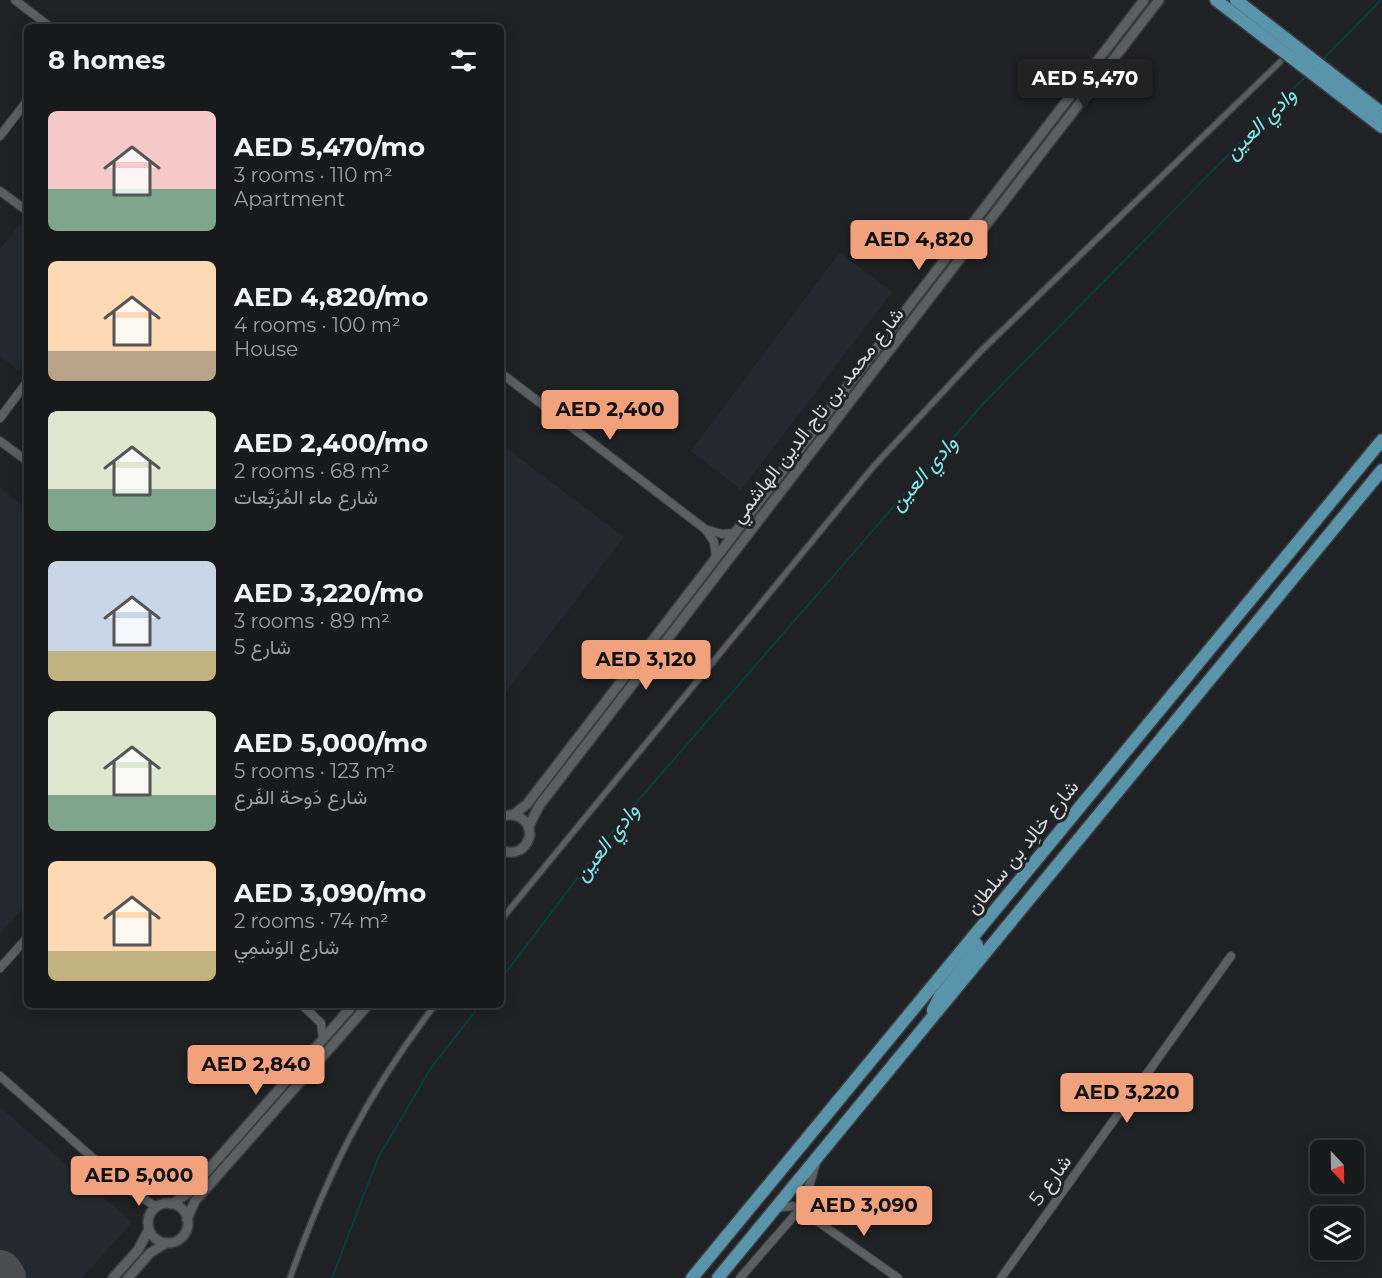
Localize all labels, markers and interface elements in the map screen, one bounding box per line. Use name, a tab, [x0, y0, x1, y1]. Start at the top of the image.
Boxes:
text: 8 homes	[48, 44, 165, 76]
icon: filters	[447, 44, 480, 77]
pin: AED 5,470	[1016, 59, 1154, 110]
text: AED 5,470	[1032, 66, 1138, 90]
water label: وادي العين	[1219, 82, 1305, 168]
text: AED 5,470/mo	[234, 131, 425, 163]
icon: home	[96, 135, 168, 207]
text: 3 rooms · 110 m²	[234, 163, 393, 187]
text: Apartment	[234, 187, 345, 211]
pin: AED 4,820	[850, 220, 988, 271]
text: AED 4,820	[864, 227, 974, 251]
text: AED 4,820/mo	[234, 281, 428, 313]
icon: home	[96, 285, 168, 357]
street label: شارع محمد بن تاج الدين الهاشمي	[725, 302, 913, 531]
text: 4 rooms · 100 m²	[234, 313, 401, 337]
text: House	[234, 337, 298, 361]
pin: AED 2,400	[541, 390, 679, 441]
text: AED 2,400	[555, 397, 665, 421]
text: AED 2,400/mo	[234, 427, 428, 459]
water label: وادي العين	[884, 430, 966, 519]
icon: home	[96, 435, 168, 507]
text: 2 rooms · 68 m²	[234, 459, 390, 483]
text: شارع ماء المُرَبَّعات	[234, 485, 378, 509]
text: AED 3,220/mo	[234, 577, 423, 609]
icon: home	[96, 585, 168, 657]
text: 3 rooms · 89 m²	[234, 609, 390, 633]
text: شارع 5	[234, 635, 291, 659]
pin: AED 3,120	[577, 640, 715, 691]
text: AED 3,120	[596, 647, 696, 671]
text: AED 5,000/mo	[234, 727, 428, 759]
icon: home	[96, 735, 168, 807]
text: 5 rooms · 123 m²	[234, 759, 395, 783]
street label: شارع خالِد بن سلطان	[961, 775, 1085, 920]
text: شارع دَوحة الفَرع	[234, 785, 367, 809]
water label: وادي العين	[568, 798, 648, 889]
text: AED 3,090/mo	[234, 877, 426, 909]
icon: home	[96, 885, 168, 957]
text: 2 rooms · 74 m²	[234, 909, 389, 933]
text: شارع الوَسْمِي	[234, 935, 339, 959]
pin: AED 2,840	[187, 1045, 325, 1096]
text: AED 2,840	[202, 1052, 310, 1076]
pin: AED 3,220	[1058, 1073, 1196, 1124]
text: AED 3,220	[1074, 1080, 1180, 1104]
north arrow	[1310, 1140, 1364, 1194]
map controls	[1310, 1140, 1364, 1260]
street label: شارع 5	[1024, 1150, 1078, 1211]
pin: AED 5,000	[70, 1156, 208, 1207]
text: AED 5,000	[85, 1163, 193, 1187]
pin: AED 3,090	[795, 1186, 933, 1237]
text: AED 3,090	[810, 1193, 918, 1217]
button: layers	[1310, 1206, 1364, 1260]

